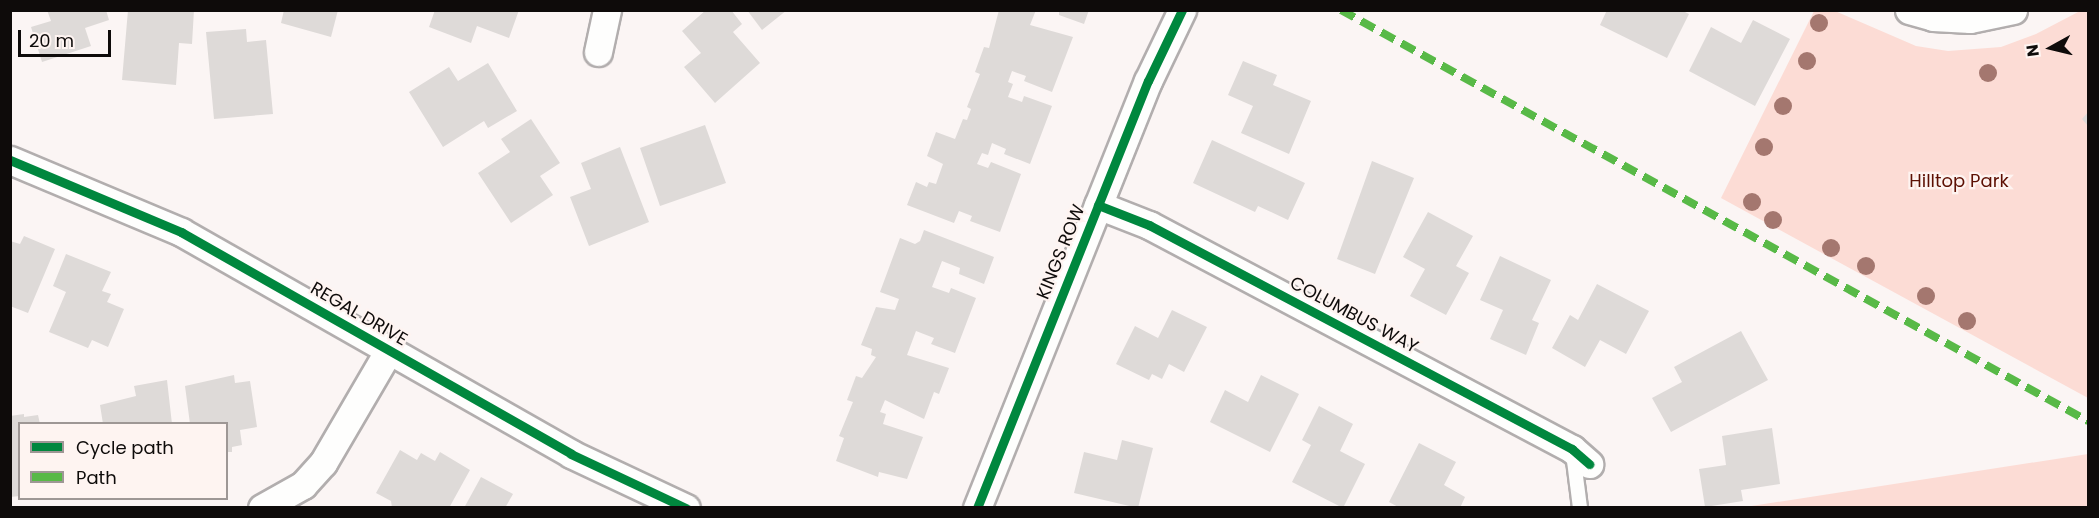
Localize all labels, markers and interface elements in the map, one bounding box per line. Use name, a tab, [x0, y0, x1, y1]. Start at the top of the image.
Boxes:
scale bar	[21, 18, 114, 56]
north arrow	[2021, 18, 2081, 78]
text: 20 m	[29, 28, 74, 53]
text: N	[2020, 43, 2045, 58]
park label: Hilltop Park	[1909, 170, 2009, 192]
street label: KINGS ROW	[1032, 202, 1090, 302]
street label: COLUMBUS WAY	[1286, 272, 1422, 358]
street label: REGAL DRIVE	[307, 278, 411, 350]
legend	[18, 422, 228, 500]
text: Cycle path	[76, 435, 174, 460]
text: Path	[76, 465, 117, 490]

